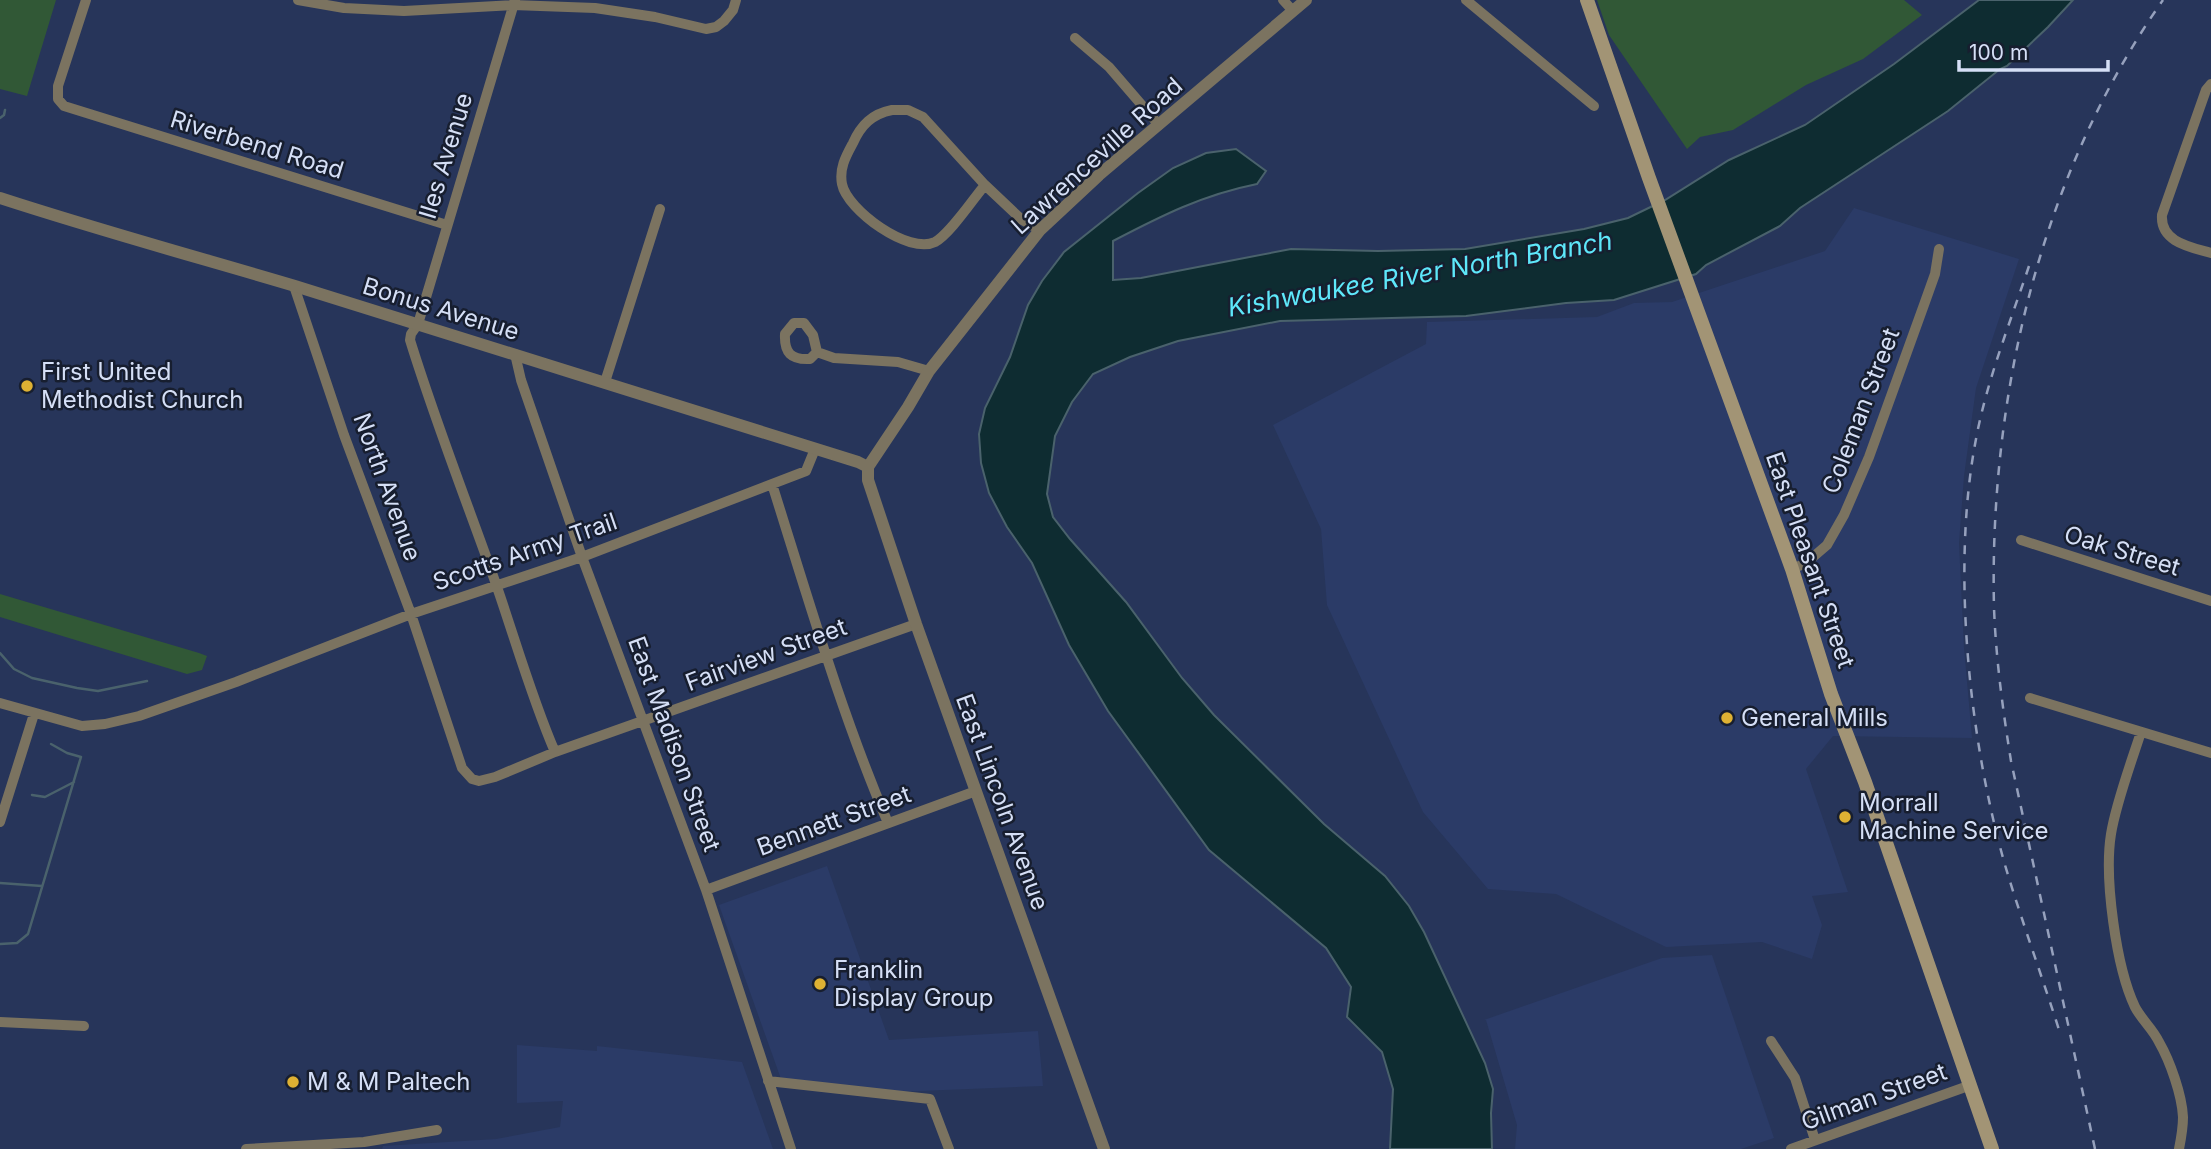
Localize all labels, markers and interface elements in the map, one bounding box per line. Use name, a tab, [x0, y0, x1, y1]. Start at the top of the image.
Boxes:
scale bar	[1959, 28, 2108, 72]
text: 100 m	[1969, 40, 2028, 65]
street label: Lawrenceville Road	[1005, 71, 1188, 240]
street label: Iles Avenue	[413, 89, 478, 222]
street label: Riverbend Road	[167, 104, 347, 185]
water label: Kishwaukee River North Branch	[1225, 224, 1615, 323]
street label: Bonus Avenue	[359, 271, 523, 346]
street label: Coleman Street	[1816, 324, 1905, 498]
place label: First United Methodist Church	[41, 357, 243, 414]
marker: First United Methodist Church	[19, 378, 35, 394]
street label: North Avenue	[347, 409, 428, 565]
street label: East Pleasant Street	[1760, 448, 1861, 672]
street label: Scotts Army Trail	[429, 506, 621, 597]
street label: Oak Street	[2061, 519, 2184, 582]
street label: Fairview Street	[681, 612, 850, 697]
street label: East Madison Street	[622, 632, 727, 855]
street label: East Lincoln Avenue	[950, 690, 1055, 914]
place label: General Mills	[1741, 703, 1888, 732]
marker: General Mills	[1719, 710, 1735, 726]
street label: Bennett Street	[753, 779, 915, 862]
place label: Morrall Machine Service	[1859, 788, 2049, 845]
marker: Morrall Machine Service	[1837, 809, 1853, 825]
place label: Franklin Display Group	[834, 955, 994, 1012]
marker: Franklin Display Group	[812, 976, 828, 992]
street label: Gilman Street	[1797, 1057, 1951, 1136]
place label: M & M Paltech	[307, 1067, 471, 1096]
marker: M & M Paltech	[285, 1074, 301, 1090]

